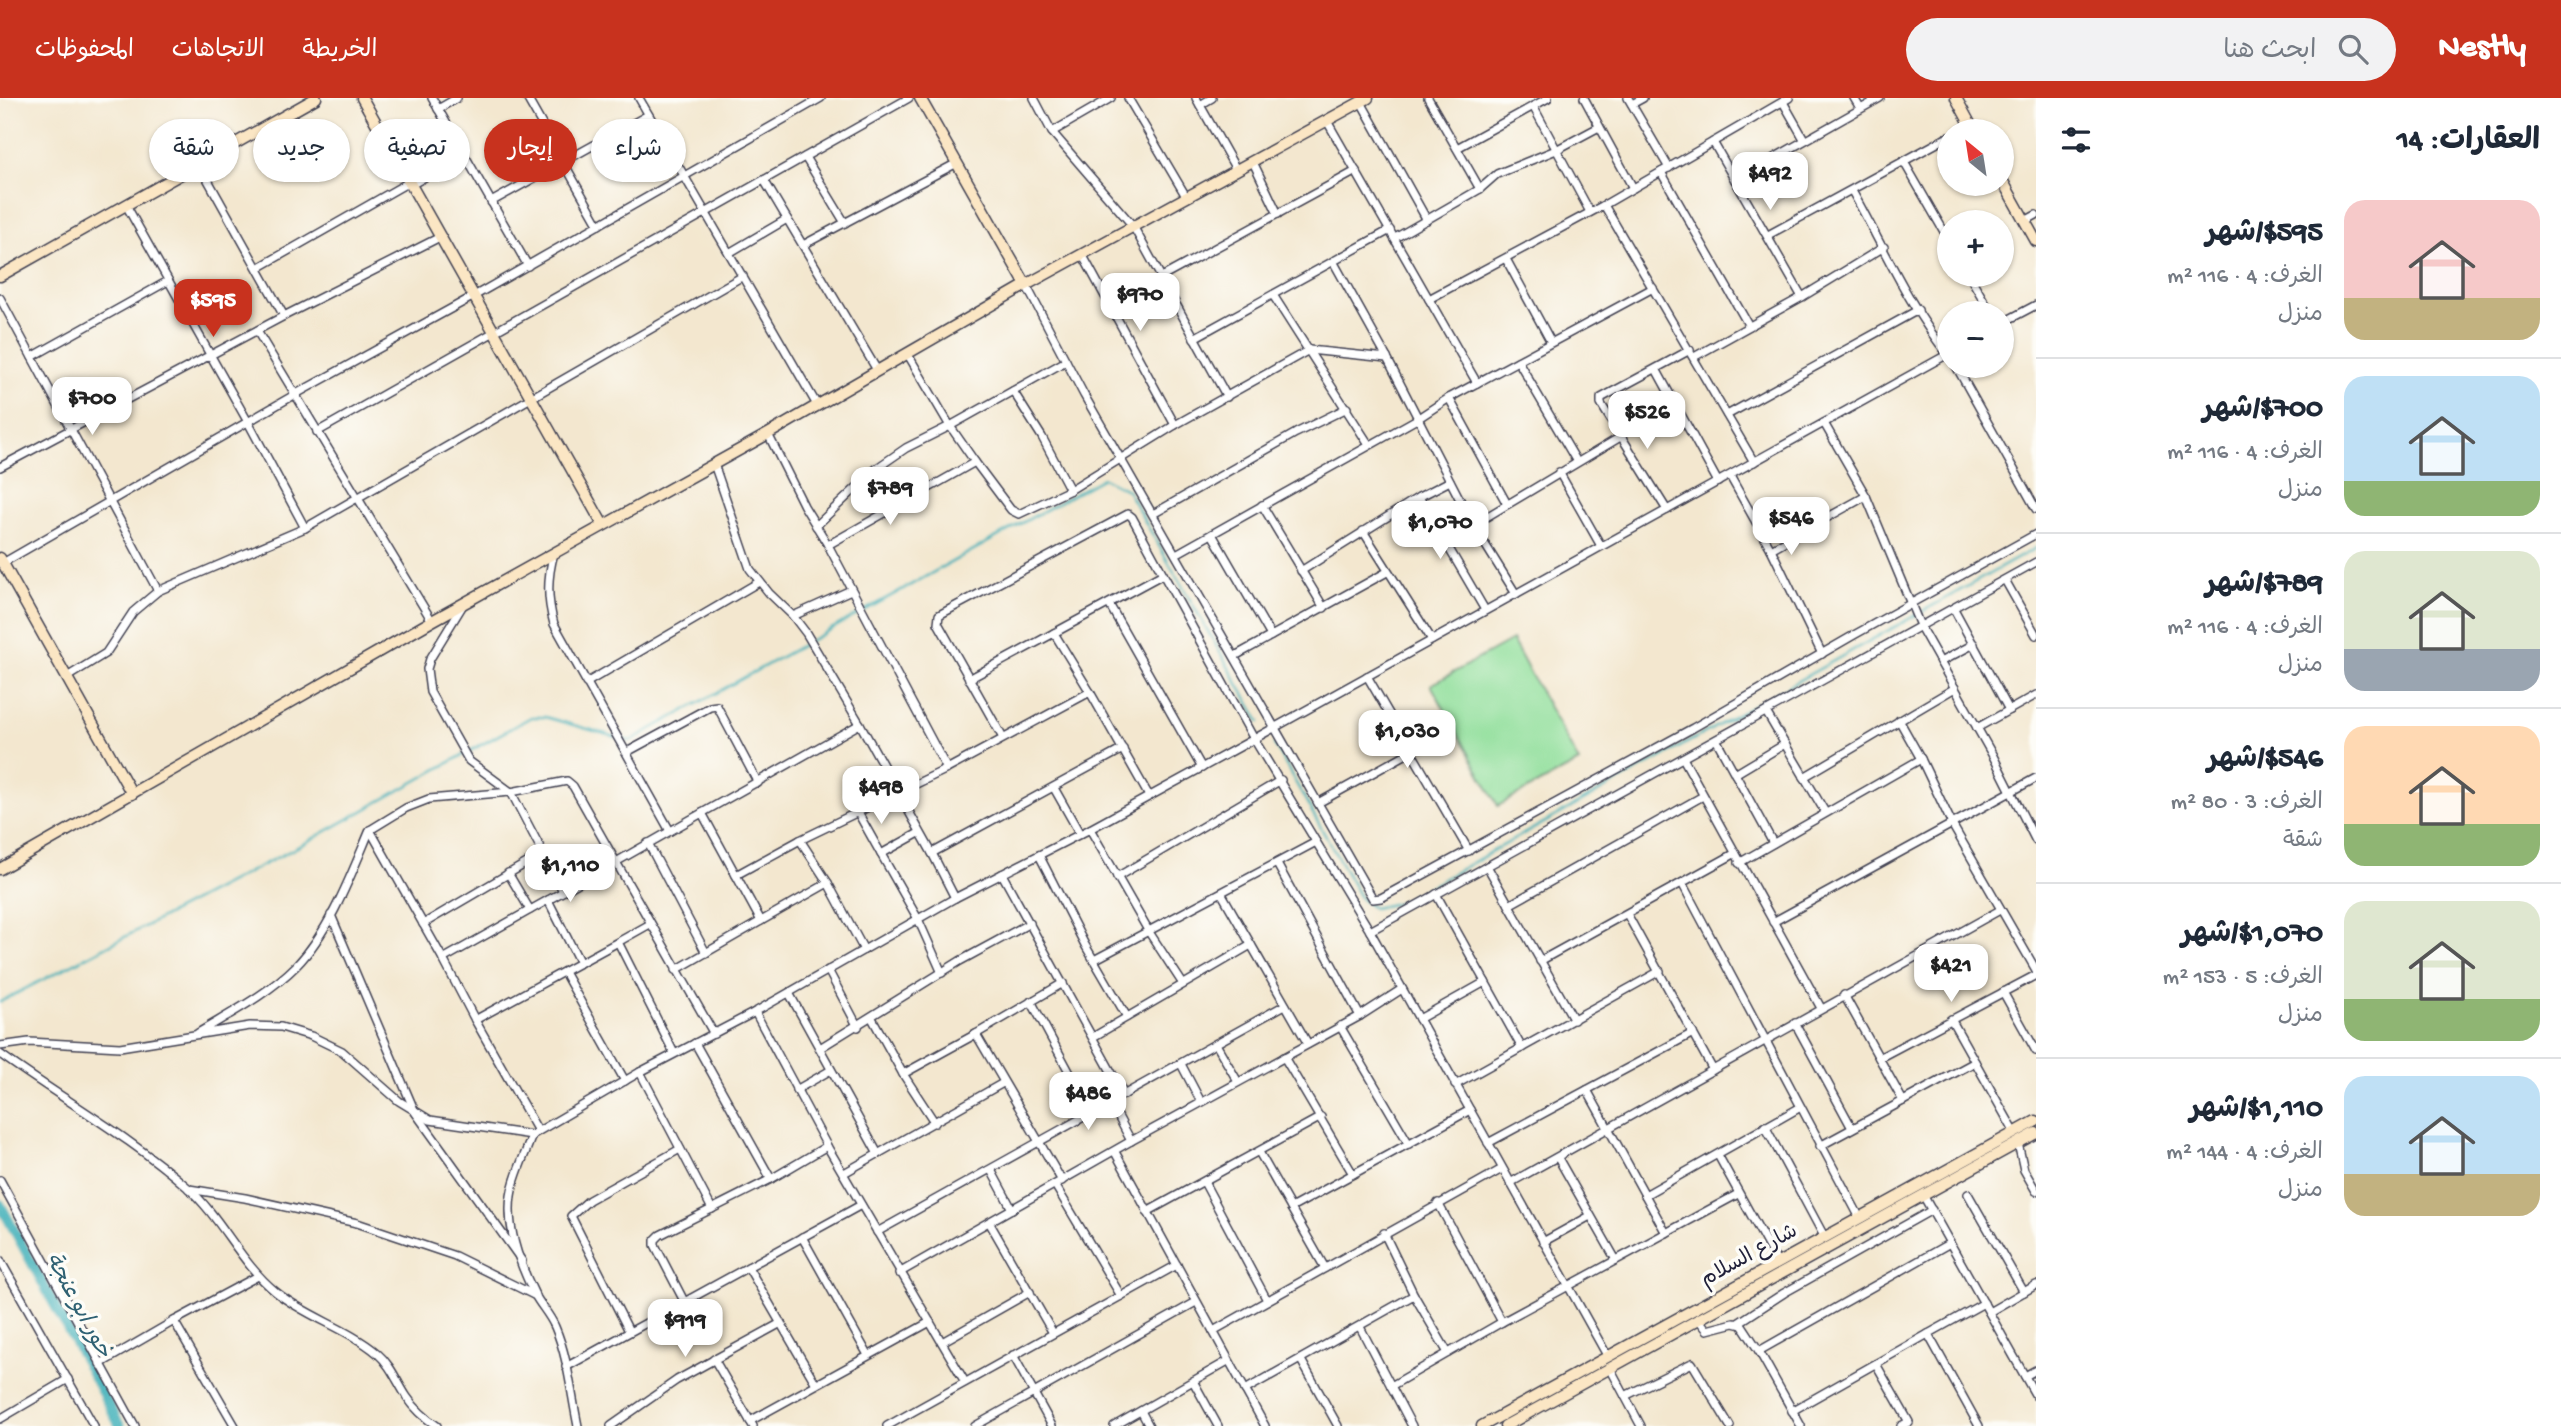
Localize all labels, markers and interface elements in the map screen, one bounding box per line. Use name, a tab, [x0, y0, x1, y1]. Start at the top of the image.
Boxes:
search box	[1906, 18, 2396, 81]
icon: search	[2334, 30, 2372, 68]
text: Nestly	[2438, 30, 2526, 68]
text: المحفوظات	[35, 37, 134, 66]
text: الاتجاهات	[172, 37, 265, 66]
text: الخريطة	[303, 37, 377, 66]
text: ابحث هنا	[2223, 37, 2316, 68]
chip: شقة	[149, 119, 239, 182]
chip: جديد	[253, 119, 350, 182]
chip: تصفية	[364, 119, 470, 182]
chip: إيجار	[484, 119, 577, 182]
chip: شراء	[591, 119, 686, 182]
north arrow	[1937, 119, 2014, 196]
map controls	[1937, 119, 2014, 378]
icon: filters	[2057, 121, 2095, 159]
text: العقارات: 14	[2397, 125, 2540, 160]
pin: $492	[1729, 152, 1811, 212]
text: $492	[1748, 161, 1792, 188]
button: +	[1937, 210, 2014, 287]
text: $595/شهر	[2206, 217, 2323, 252]
icon: home	[2400, 228, 2484, 312]
text: الغرف: 4 · 116 m²	[2167, 264, 2323, 291]
pin: $970	[1099, 274, 1181, 333]
pin: $595	[172, 280, 254, 339]
text: $970	[1117, 282, 1163, 309]
text: $595	[190, 288, 236, 315]
button: −	[1937, 301, 2014, 378]
text: منزل	[2278, 302, 2323, 329]
pin: $700	[51, 378, 133, 437]
text: $700	[68, 386, 116, 413]
pin: $526	[1606, 392, 1688, 451]
text: $700/شهر	[2203, 393, 2323, 428]
text: $526	[1624, 400, 1670, 427]
icon: home	[2400, 404, 2484, 488]
text: الغرف: 4 · 116 m²	[2167, 440, 2323, 467]
pin: $789	[849, 468, 931, 527]
text: $789	[867, 476, 913, 503]
text: منزل	[2278, 478, 2323, 505]
pin: $546	[1750, 498, 1832, 557]
pin: $1,070	[1383, 502, 1497, 561]
text: $546	[1769, 506, 1813, 533]
text: $1,070	[1408, 510, 1472, 537]
text: $789/شهر	[2205, 568, 2323, 603]
icon: home	[2400, 579, 2484, 663]
text: الغرف: 4 · 116 m²	[2167, 615, 2323, 642]
text: منزل	[2278, 653, 2323, 680]
pin: $1,030	[1350, 710, 1464, 770]
text: $1,030	[1375, 719, 1439, 746]
text: $546/شهر	[2207, 743, 2323, 778]
icon: home	[2400, 754, 2484, 838]
pin: $498	[840, 766, 922, 826]
text: $498	[858, 775, 904, 802]
text: الغرف: 3 · 80 m²	[2171, 790, 2323, 817]
text: شقة	[2283, 828, 2323, 855]
pin: $1,110	[513, 844, 627, 904]
text: $1,110	[541, 853, 599, 880]
text: $1,070/شهر	[2181, 918, 2323, 953]
icon: home	[2400, 929, 2484, 1013]
pin: $421	[1910, 944, 1992, 1004]
text: $421	[1930, 953, 1972, 980]
text: الغرف: 5 · 153 m²	[2163, 965, 2323, 992]
text: منزل	[2278, 1003, 2323, 1030]
pin: $486	[1047, 1072, 1129, 1132]
text: $486	[1065, 1081, 1111, 1108]
text: $1,110/شهر	[2190, 1093, 2323, 1128]
icon: home	[2400, 1104, 2484, 1188]
text: الغرف: 4 · 144 m²	[2166, 1140, 2323, 1167]
text: منزل	[2278, 1178, 2323, 1205]
street label: شارع السلام	[1697, 1220, 1803, 1294]
water label: خور ابو عنجة	[38, 1249, 116, 1363]
pin: $919	[644, 1300, 726, 1359]
text: $919	[664, 1308, 706, 1335]

